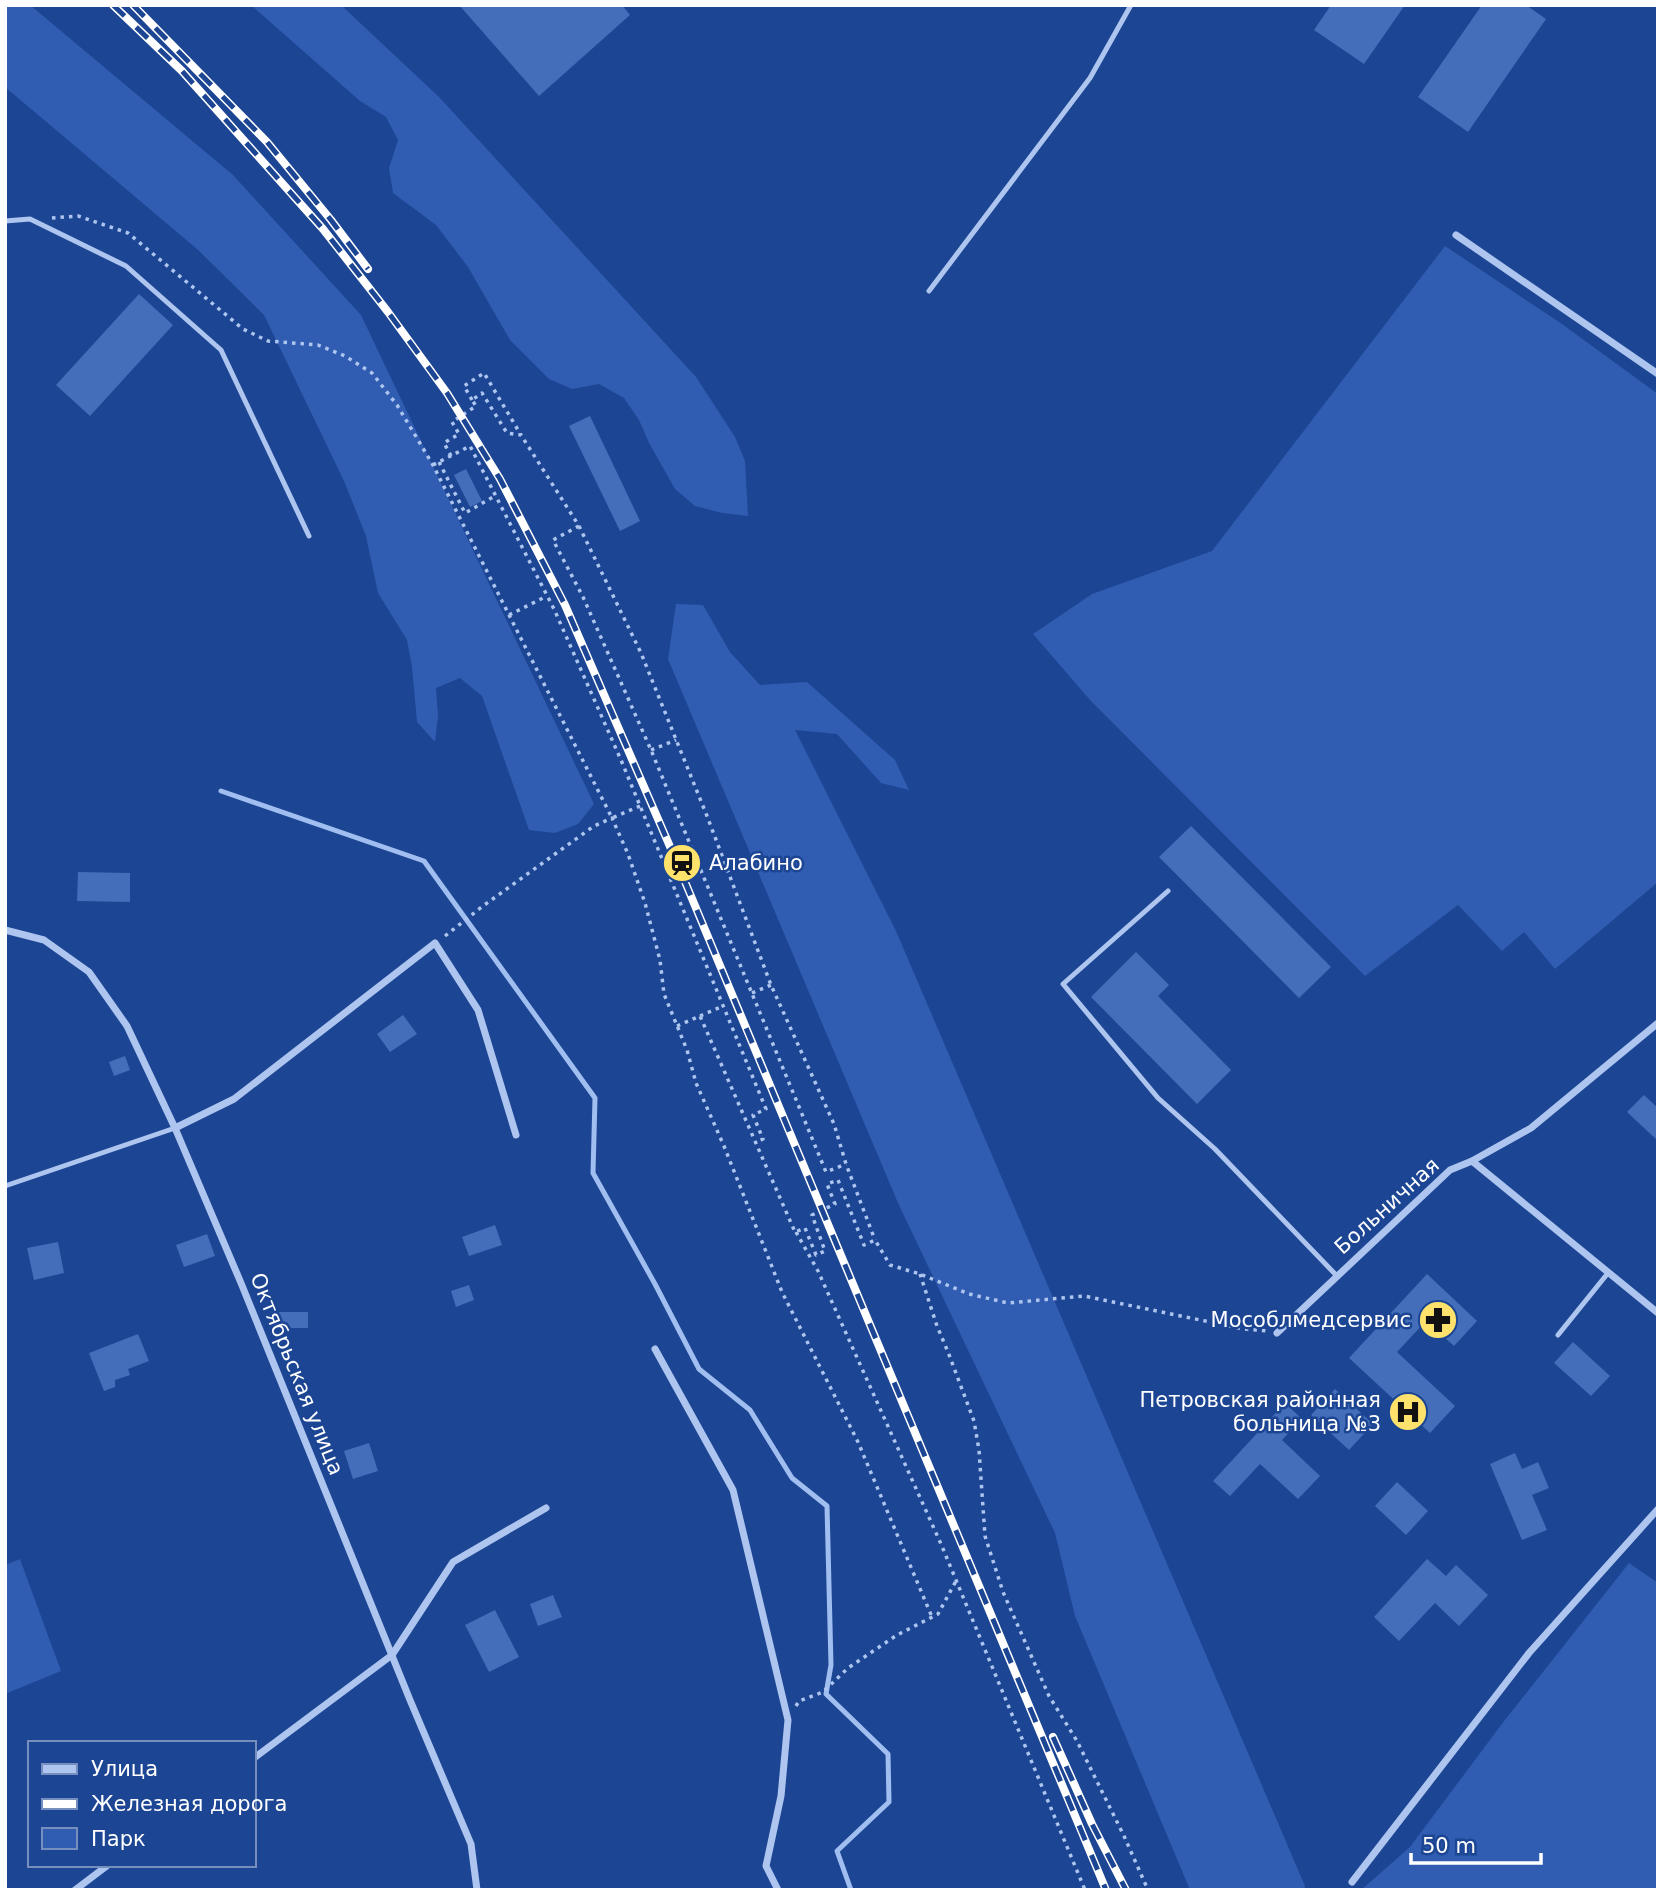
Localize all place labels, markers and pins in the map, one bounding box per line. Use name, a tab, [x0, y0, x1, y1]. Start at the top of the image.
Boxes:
station icon: Алабино	[661, 842, 703, 884]
place label: Алабино	[709, 851, 803, 875]
pharmacy icon: Мособлмедсервис	[1417, 1299, 1459, 1341]
place label: Мособлмедсервис	[1211, 1308, 1411, 1332]
place label: Петровская районная больница №3	[1139, 1388, 1381, 1436]
hospital icon: Петровская районная больница №3	[1387, 1391, 1429, 1433]

